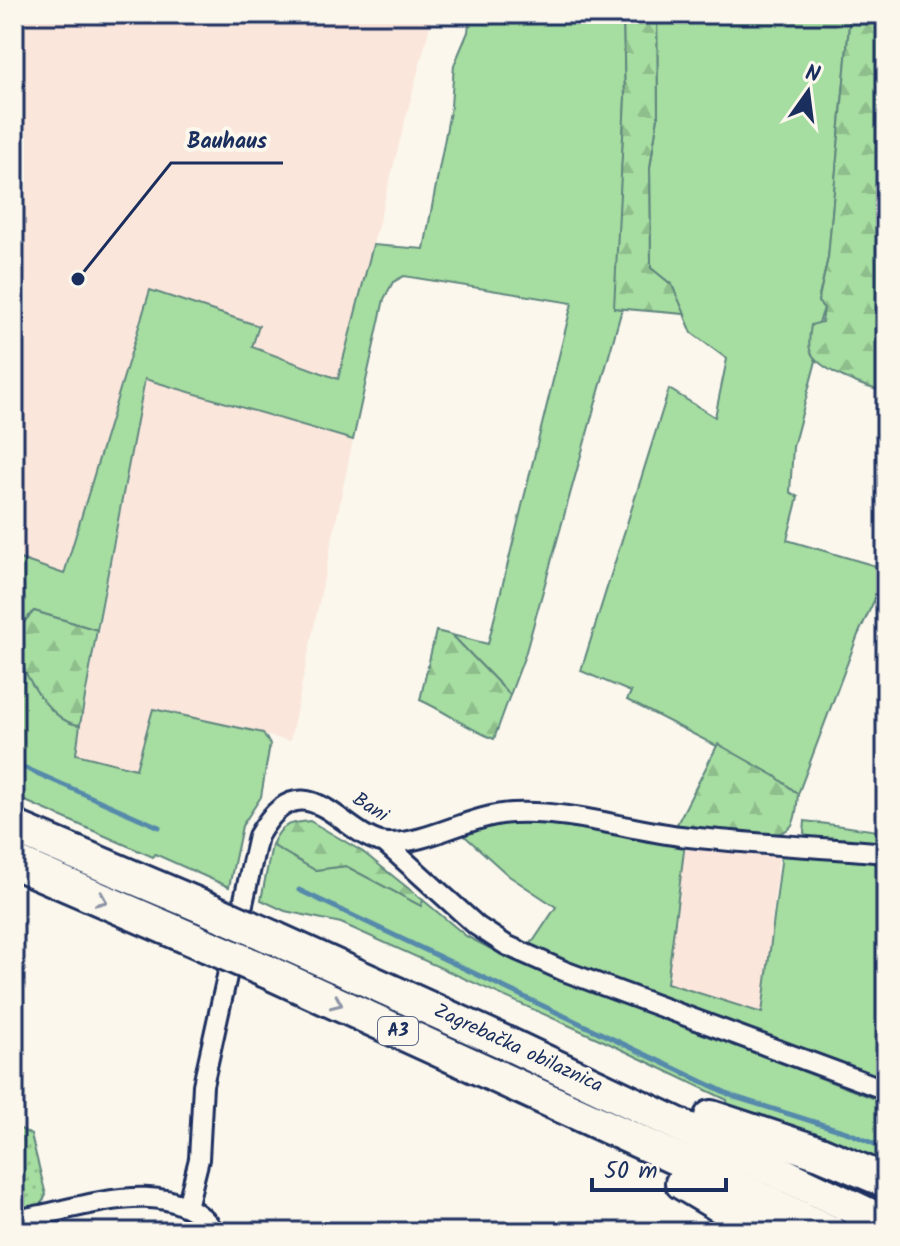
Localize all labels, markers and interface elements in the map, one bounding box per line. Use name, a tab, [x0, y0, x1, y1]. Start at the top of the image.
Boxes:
north arrow	[768, 52, 848, 132]
text: N	[801, 56, 823, 94]
callout: Bauhaus	[171, 117, 283, 163]
text: Bauhaus	[187, 125, 268, 160]
street label: Bani	[346, 784, 395, 832]
one-way arrow	[93, 890, 108, 906]
one-way arrow	[328, 993, 343, 1009]
street label: Zagrebačka obilaznica	[428, 996, 608, 1102]
road number: A3	[378, 1017, 418, 1045]
scale bar	[592, 1142, 726, 1192]
text: 50 m	[604, 1152, 658, 1191]

